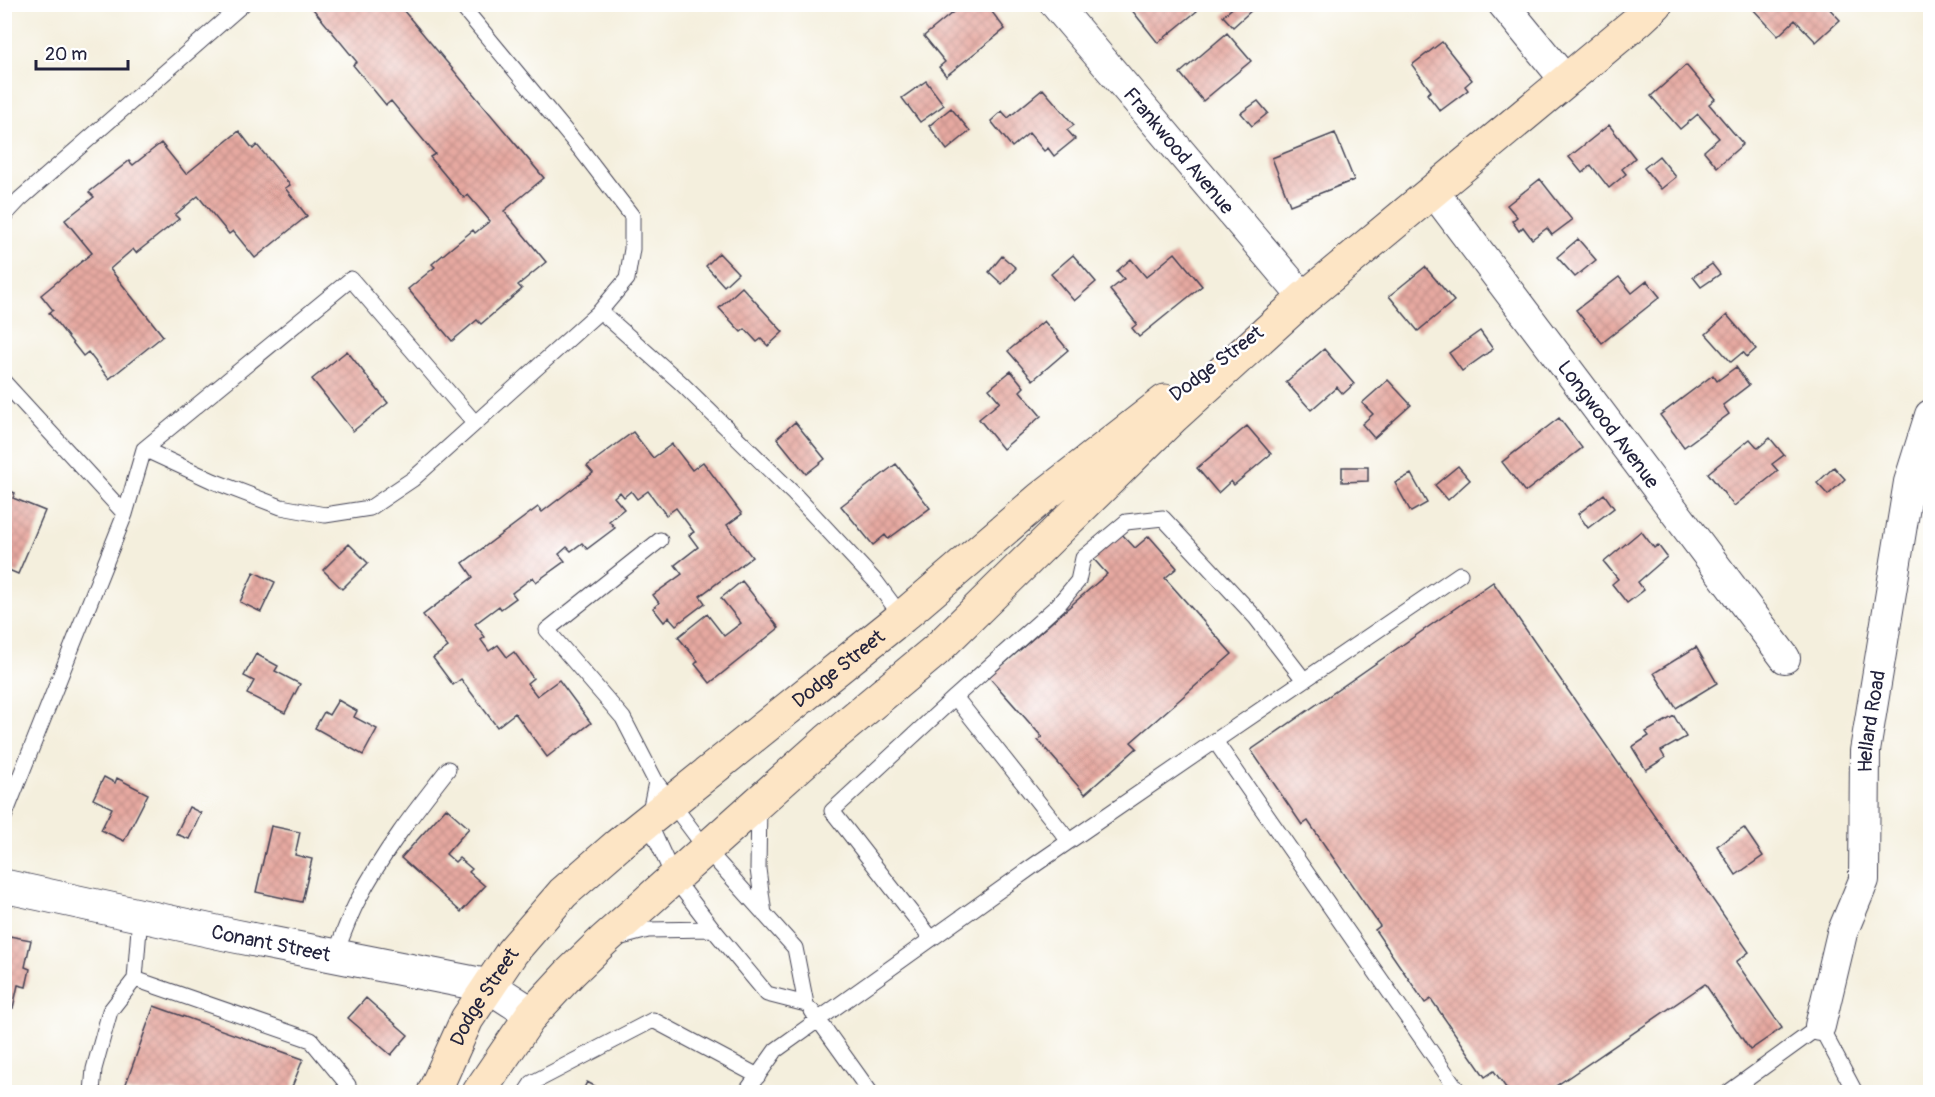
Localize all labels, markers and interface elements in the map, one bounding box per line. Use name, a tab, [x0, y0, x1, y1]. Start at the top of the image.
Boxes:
scale bar	[36, 33, 128, 71]
text: 20 m	[45, 43, 87, 66]
street label: Frankwood Avenue	[1118, 82, 1239, 219]
street label: Dodge Street	[1164, 319, 1269, 407]
street label: Longwood Avenue	[1552, 356, 1665, 494]
street label: Dodge Street	[787, 623, 890, 713]
street label: Hellard Road	[1853, 669, 1891, 773]
street label: Conant Street	[209, 919, 333, 968]
street label: Dodge Street	[445, 942, 525, 1050]

